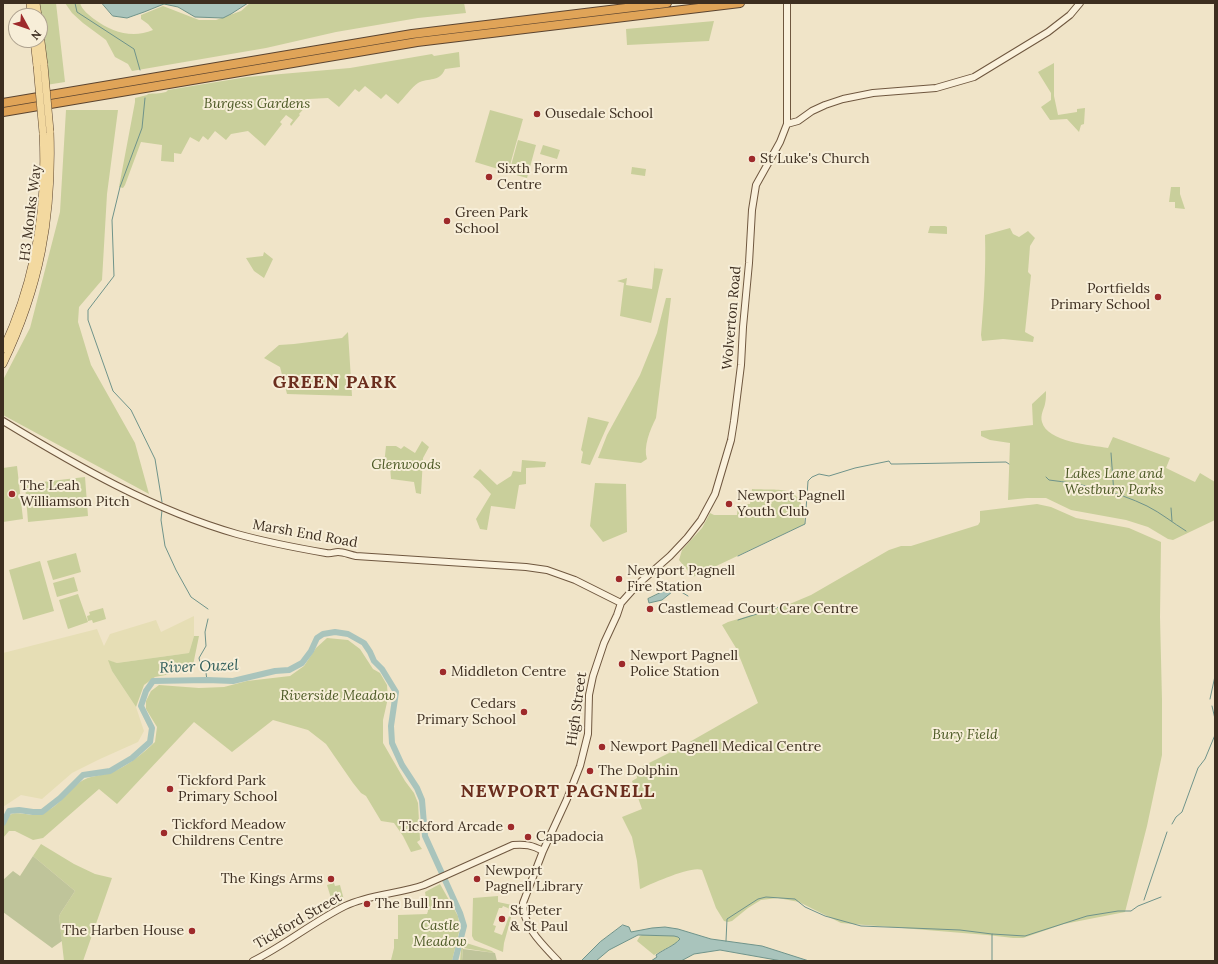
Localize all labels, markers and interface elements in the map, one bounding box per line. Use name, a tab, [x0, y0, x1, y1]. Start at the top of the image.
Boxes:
north arrow	[8, 8, 48, 48]
text: N	[28, 27, 45, 43]
park label: Burgess Gardens	[204, 96, 310, 112]
place label: Ousedale School	[545, 106, 653, 122]
marker: Ousedale School	[532, 109, 542, 119]
place label: St Luke's Church	[760, 151, 870, 167]
marker: St Luke's Church	[747, 154, 757, 164]
place label: Sixth Form Centre	[497, 161, 568, 194]
street label: H3 Monks Way	[17, 164, 45, 262]
marker: Sixth Form Centre	[484, 172, 494, 182]
place label: Green Park School	[455, 205, 528, 238]
marker: Green Park School	[442, 216, 452, 226]
street label: Wolverton Road	[719, 265, 745, 371]
place label: Portfields Primary School	[1050, 281, 1150, 314]
marker: Portfields Primary School	[1153, 292, 1163, 302]
district label: GREEN PARK	[273, 372, 397, 394]
park label: Glenwoods	[371, 457, 441, 473]
park label: Lakes Lane and Westbury Parks	[1064, 466, 1164, 498]
place label: The Leah Williamson Pitch	[20, 478, 130, 510]
place label: Newport Pagnell Youth Club	[737, 488, 845, 520]
marker: The Leah Williamson Pitch	[7, 489, 17, 499]
marker: Newport Pagnell Youth Club	[724, 499, 734, 509]
street label: Marsh End Road	[251, 516, 359, 552]
place label: Newport Pagnell Fire Station	[627, 563, 735, 596]
marker: Newport Pagnell Fire Station	[614, 574, 624, 584]
place label: Castlemead Court Care Centre	[658, 601, 858, 617]
marker: Castlemead Court Care Centre	[645, 604, 655, 614]
place label: Newport Pagnell Police Station	[630, 648, 738, 680]
water label: River Ouzel	[159, 657, 239, 677]
marker: Newport Pagnell Police Station	[617, 659, 627, 669]
place label: Middleton Centre	[451, 664, 566, 680]
marker: Middleton Centre	[438, 667, 448, 677]
street label: High Street	[563, 671, 591, 747]
park label: Riverside Meadow	[280, 688, 396, 704]
place label: Cedars Primary School	[416, 696, 516, 728]
marker: Cedars Primary School	[519, 707, 529, 717]
park label: Bury Field	[932, 727, 998, 743]
place label: Newport Pagnell Medical Centre	[610, 739, 821, 755]
marker: Newport Pagnell Medical Centre	[597, 742, 607, 752]
place label: The Dolphin	[598, 763, 678, 779]
marker: The Dolphin	[585, 766, 595, 776]
place label: Tickford Park Primary School	[178, 773, 278, 806]
district label: NEWPORT PAGNELL	[461, 781, 655, 803]
marker: Tickford Park Primary School	[165, 784, 175, 794]
place label: Tickford Meadow Childrens Centre	[172, 817, 286, 850]
place label: Tickford Arcade	[399, 819, 503, 835]
marker: Tickford Arcade	[506, 822, 516, 832]
marker: Tickford Meadow Childrens Centre	[159, 828, 169, 838]
place label: Capadocia	[536, 829, 604, 845]
marker: Capadocia	[523, 832, 533, 842]
place label: Newport Pagnell Library	[485, 863, 583, 896]
place label: The Kings Arms	[221, 871, 323, 887]
marker: The Kings Arms	[326, 874, 336, 884]
marker: Newport Pagnell Library	[472, 874, 482, 884]
street label: Tickford Street	[251, 889, 345, 953]
place label: The Bull Inn	[375, 896, 453, 912]
marker: The Bull Inn	[362, 899, 372, 909]
place label: St Peter & St Paul	[510, 903, 568, 936]
marker: St Peter & St Paul	[497, 914, 507, 924]
park label: Castle Meadow	[413, 918, 467, 950]
place label: The Harben House	[62, 923, 184, 939]
marker: The Harben House	[187, 926, 197, 936]

